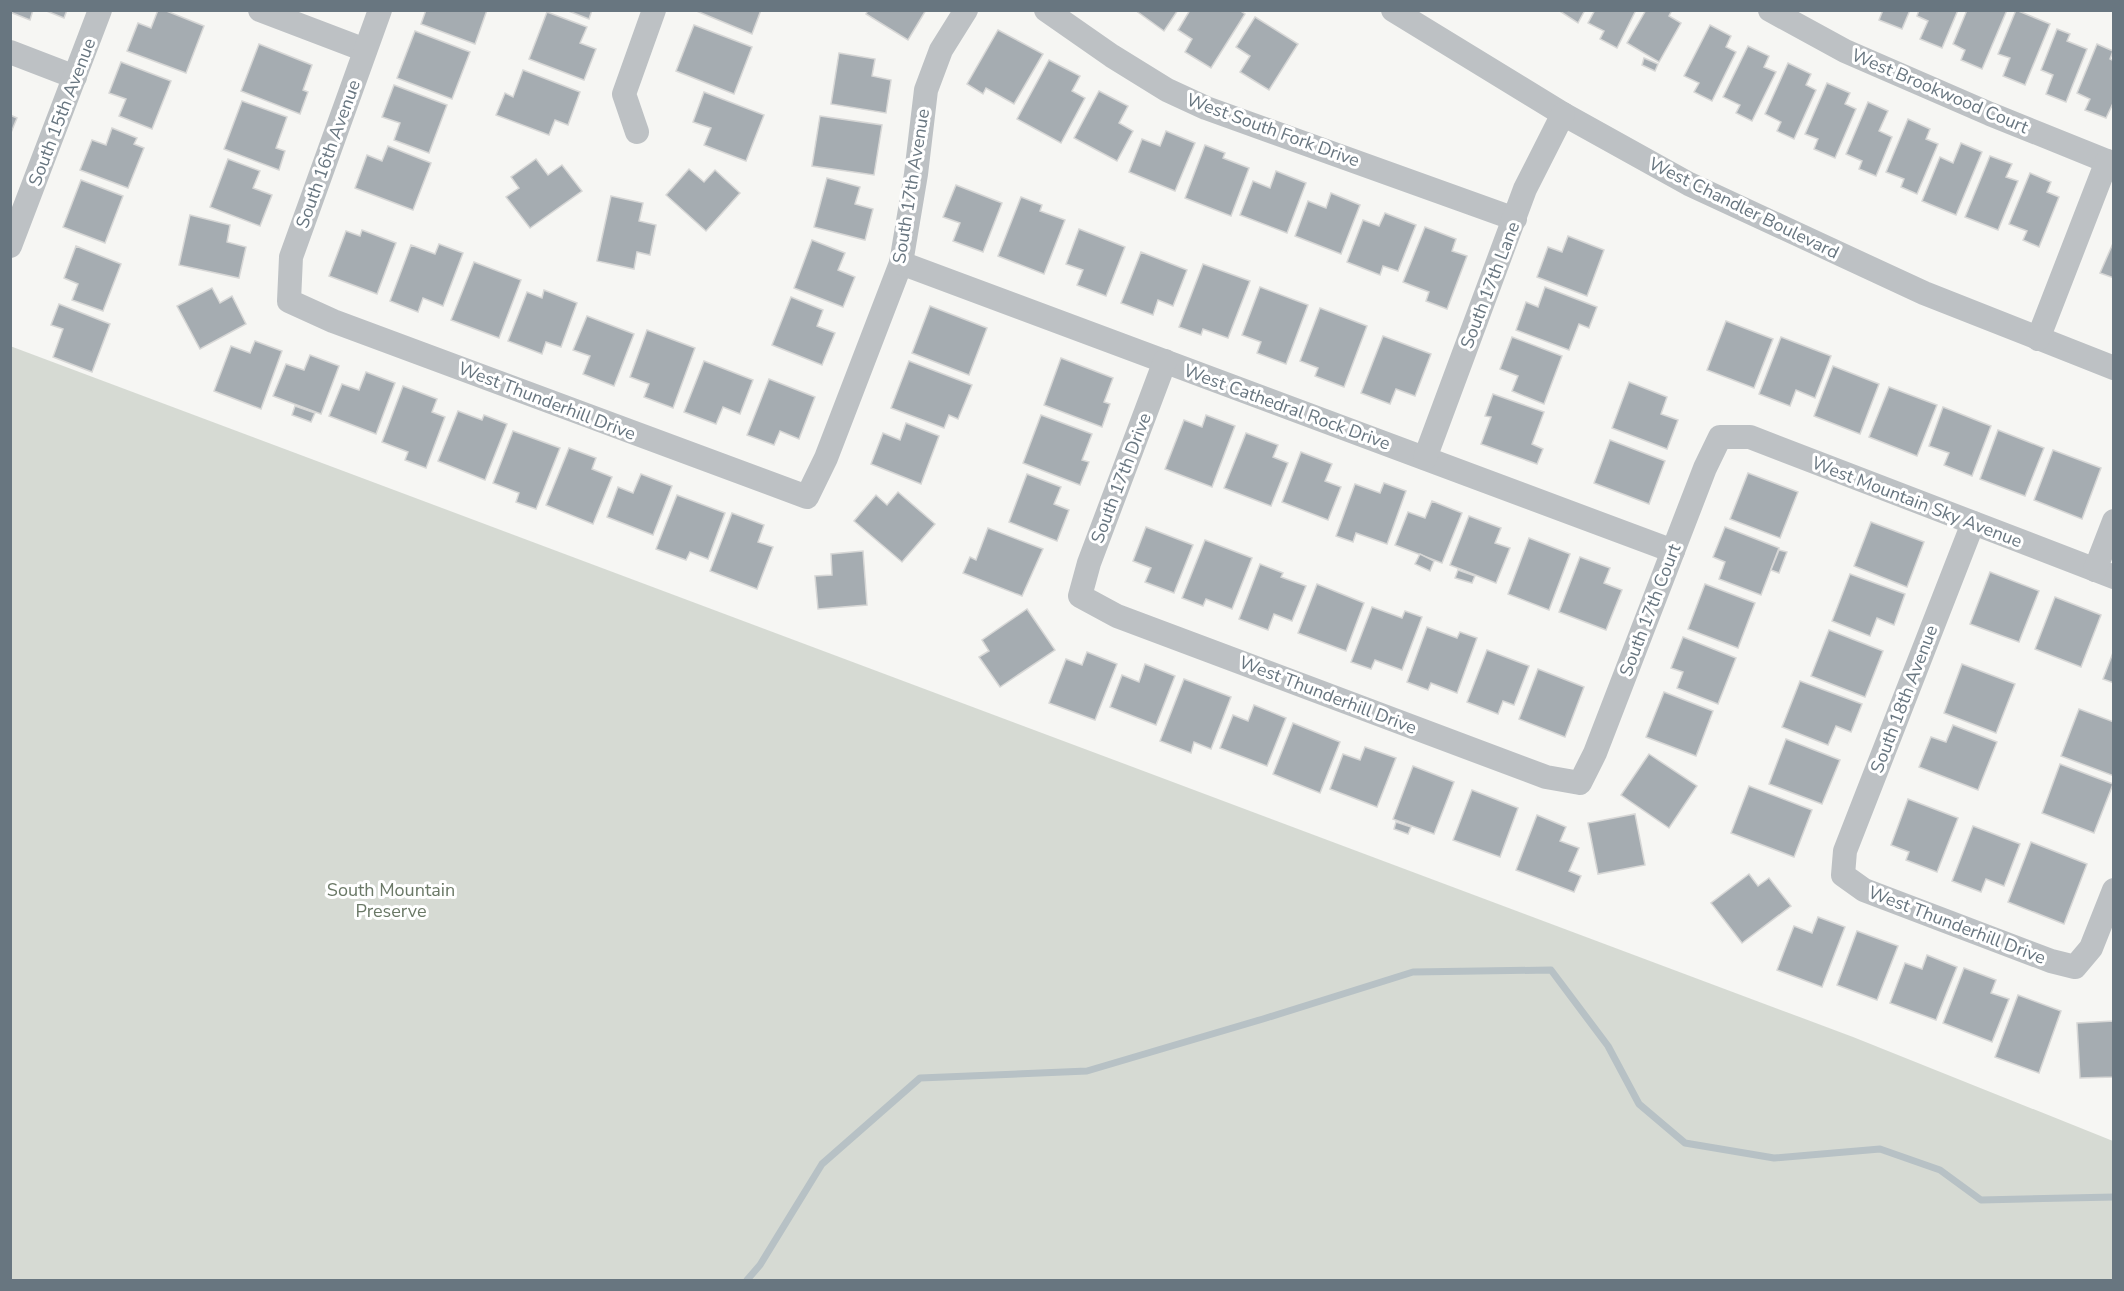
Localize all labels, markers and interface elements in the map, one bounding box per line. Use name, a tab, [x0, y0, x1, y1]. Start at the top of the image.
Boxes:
street label: South 15th Avenue	[23, 35, 101, 189]
street label: West Brookwood Court	[1848, 43, 2033, 139]
street label: South 16th Avenue	[290, 76, 366, 232]
street label: West South Fork Drive	[1183, 88, 1363, 172]
street label: South 17th Avenue	[887, 107, 935, 265]
street label: West Chandler Boulevard	[1645, 151, 1843, 265]
street label: South 17th Lane	[1455, 218, 1525, 352]
street label: West Thunderhill Drive	[455, 356, 639, 446]
street label: West Cathedral Rock Drive	[1180, 358, 1394, 456]
street label: South 17th Drive	[1085, 409, 1157, 547]
street label: West Mountain Sky Avenue	[1808, 451, 2026, 553]
street label: South 17th Court	[1614, 540, 1687, 680]
street label: South 18th Avenue	[1865, 622, 1943, 776]
street label: West Thunderhill Drive	[1236, 650, 1420, 740]
park label: South Mountain Preserve	[327, 878, 455, 923]
street label: West Thunderhill Drive	[1865, 880, 2049, 970]

